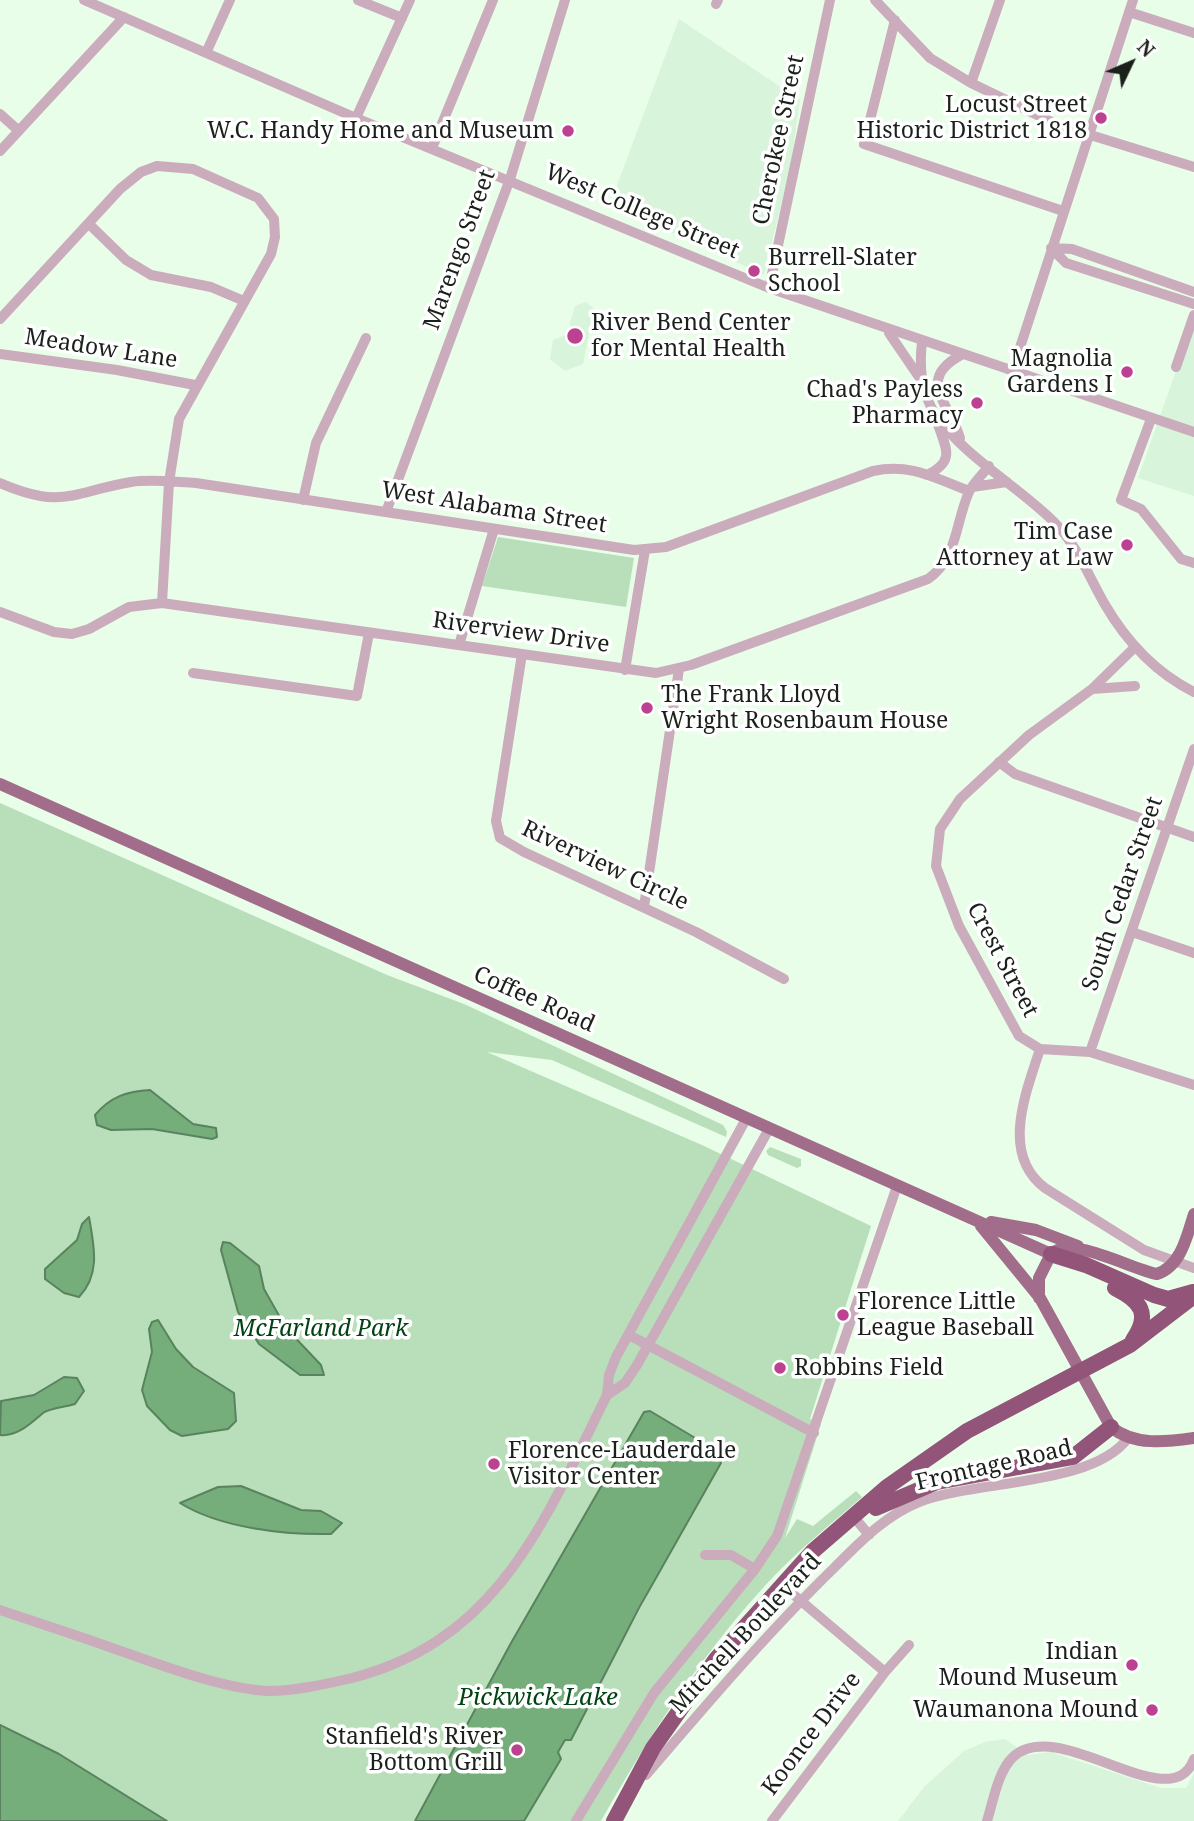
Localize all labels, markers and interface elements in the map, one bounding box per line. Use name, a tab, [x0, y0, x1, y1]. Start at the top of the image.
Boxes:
north arrow	[1096, 28, 1166, 98]
text: N	[1132, 34, 1161, 63]
street label: Cherokee Street	[748, 53, 810, 227]
place label: Locust Street Historic District 1818	[857, 91, 1087, 145]
marker: Locust Street Historic District 1818	[1093, 110, 1109, 126]
place label: W.C. Handy Home and Museum	[207, 117, 554, 145]
marker: W.C. Handy Home and Museum	[560, 123, 576, 139]
street label: West College Street	[541, 159, 743, 265]
street label: Marengo Street	[418, 166, 502, 334]
place label: Burrell-Slater School	[768, 244, 917, 298]
marker: Burrell-Slater School	[746, 263, 762, 279]
place label: River Bend Center for Mental Health	[591, 309, 791, 363]
street label: Meadow Lane	[23, 323, 179, 375]
marker: River Bend Center for Mental Health	[565, 326, 585, 346]
place label: Magnolia Gardens I	[1007, 345, 1113, 399]
marker: Magnolia Gardens I	[1119, 364, 1135, 380]
place label: Chad's Payless Pharmacy	[806, 376, 963, 430]
marker: Chad's Payless Pharmacy	[969, 395, 985, 411]
street label: West Alabama Street	[379, 477, 609, 539]
place label: Tim Case Attorney at Law	[936, 518, 1113, 572]
marker: Tim Case Attorney at Law	[1119, 537, 1135, 553]
street label: Riverview Drive	[431, 607, 611, 659]
place label: The Frank Lloyd Wright Rosenbaum House	[661, 681, 948, 735]
marker: The Frank Lloyd Wright Rosenbaum House	[639, 700, 655, 716]
street label: South Cedar Street	[1077, 793, 1169, 995]
street label: Riverview Circle	[517, 815, 693, 917]
street label: Crest Street	[960, 898, 1044, 1022]
street label: Coffee Road	[469, 961, 599, 1039]
place label: Florence Little League Baseball	[857, 1288, 1034, 1342]
marker: Florence Little League Baseball	[835, 1307, 851, 1323]
park label: McFarland Park	[234, 1315, 408, 1343]
place label: Robbins Field	[794, 1354, 944, 1382]
marker: Robbins Field	[772, 1360, 788, 1376]
street label: Frontage Road	[913, 1435, 1075, 1497]
place label: Florence-Lauderdale Visitor Center	[508, 1437, 736, 1491]
marker: Florence-Lauderdale Visitor Center	[486, 1456, 502, 1472]
street label: Mitchell Boulevard	[665, 1548, 827, 1720]
place label: Indian Mound Museum	[938, 1638, 1118, 1692]
marker: Indian Mound Museum	[1124, 1657, 1140, 1673]
street label: Koonce Drive	[757, 1667, 867, 1801]
water label: Pickwick Lake	[458, 1684, 618, 1712]
place label: Waumanona Mound	[913, 1696, 1138, 1724]
marker: Waumanona Mound	[1144, 1702, 1160, 1718]
place label: Stanfield's River Bottom Grill	[325, 1723, 503, 1777]
marker: Stanfield's River Bottom Grill	[509, 1742, 525, 1758]

